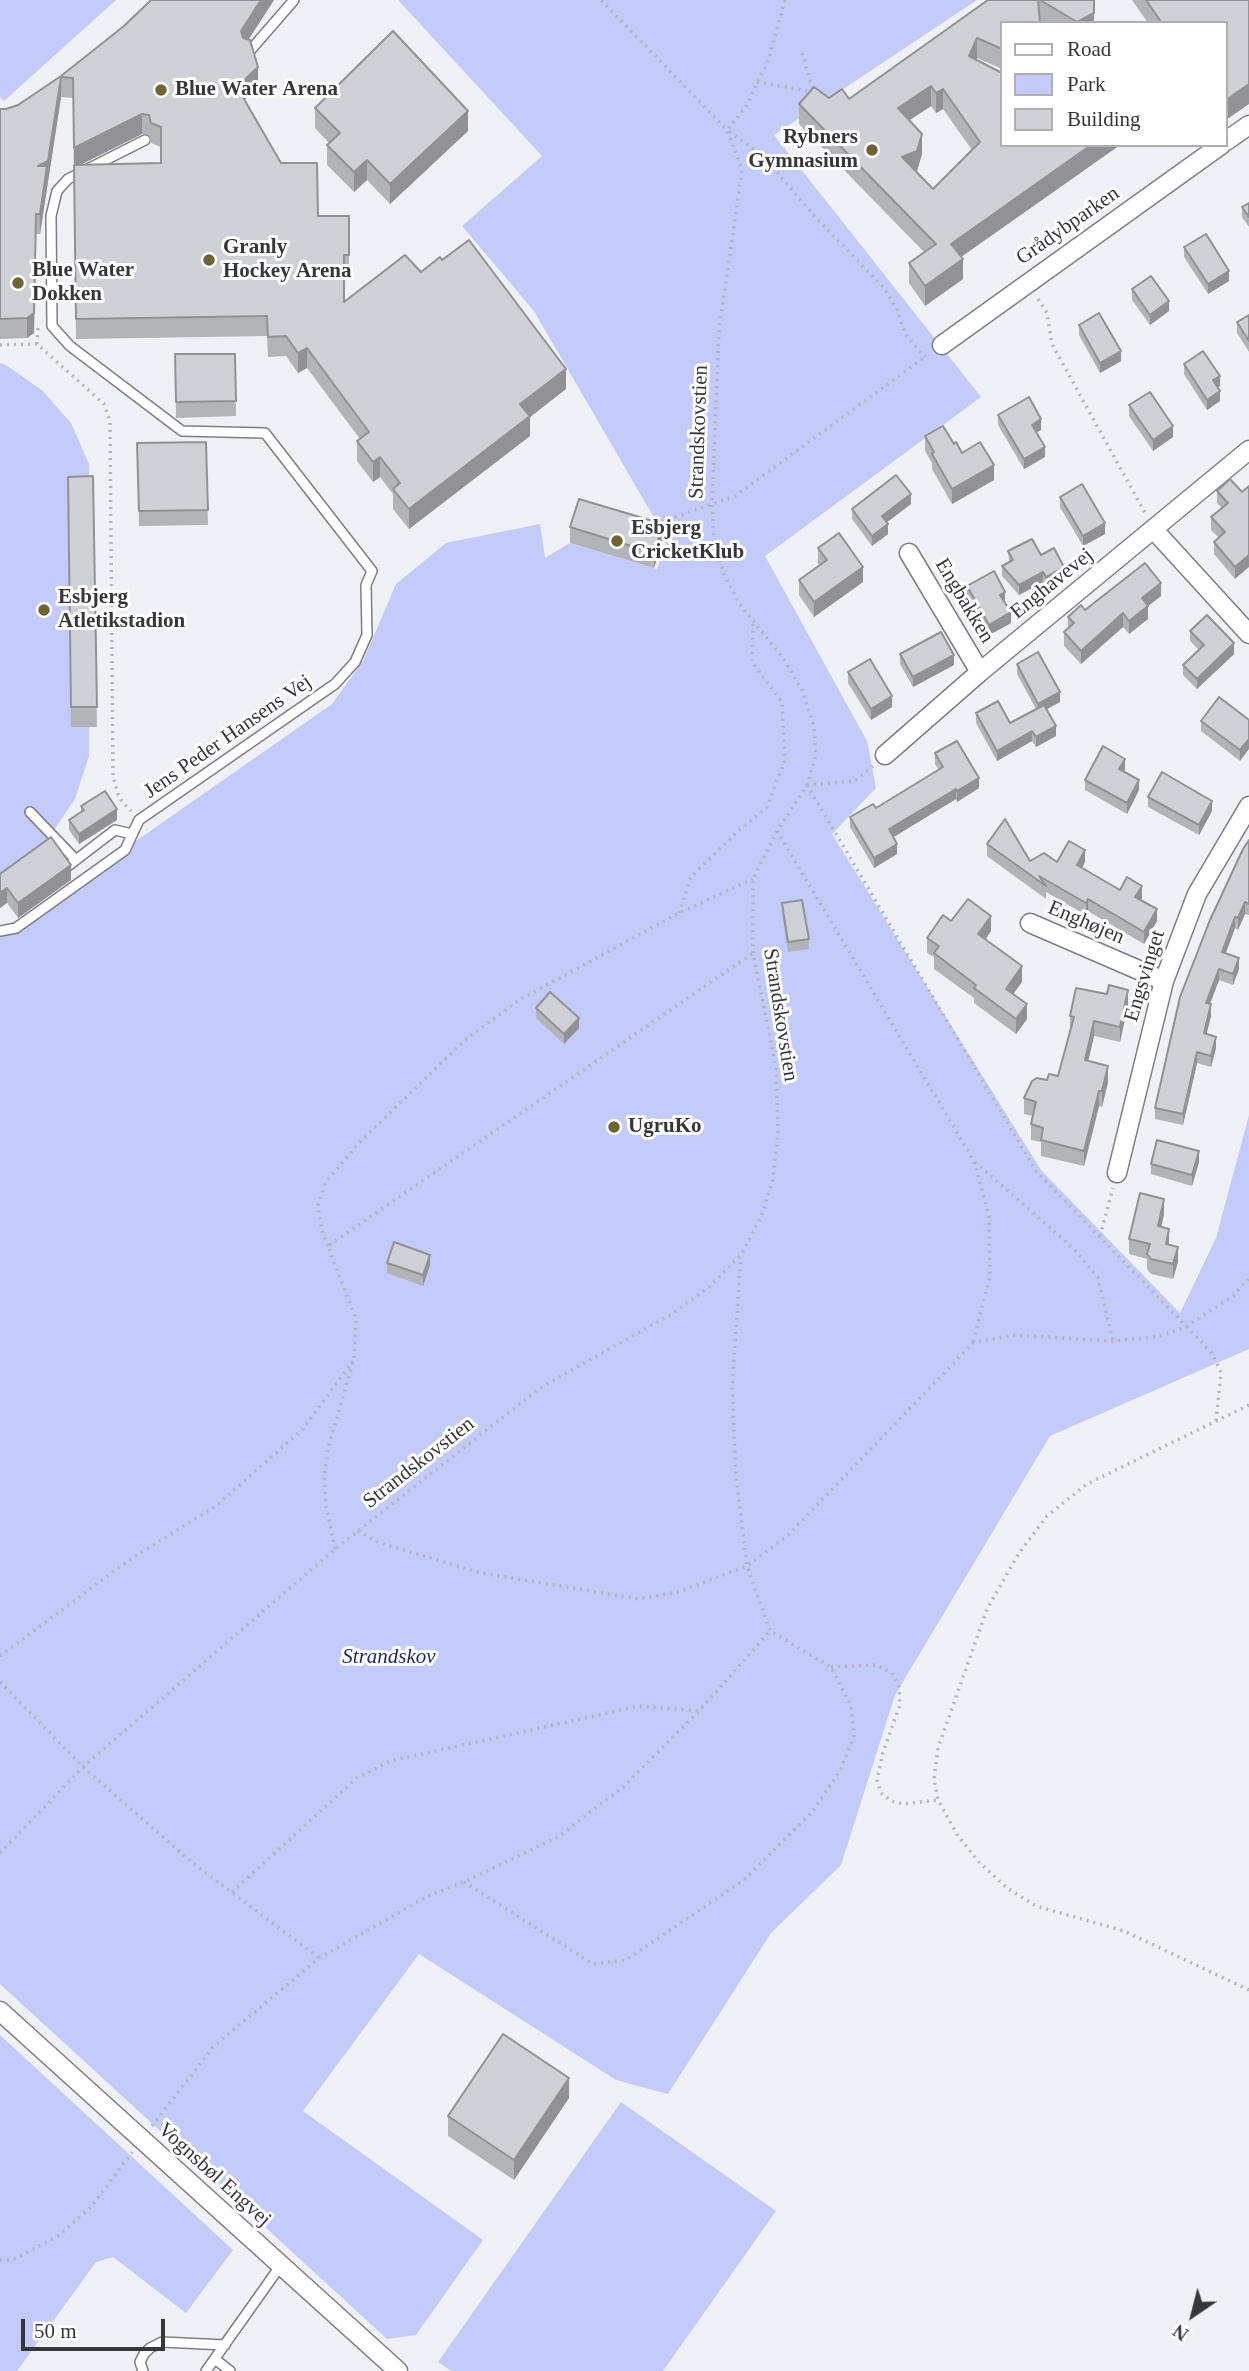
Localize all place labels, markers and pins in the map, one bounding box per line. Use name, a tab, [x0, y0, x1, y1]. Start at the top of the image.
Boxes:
place label: Blue Water Arena	[175, 77, 338, 103]
marker: Blue Water Arena	[153, 82, 169, 98]
place label: Rybners Gymnasium	[748, 125, 858, 175]
marker: Rybners Gymnasium	[864, 142, 880, 158]
place label: Granly Hockey Arena	[223, 235, 352, 285]
marker: Granly Hockey Arena	[201, 252, 217, 268]
place label: Blue Water Dokken	[32, 258, 134, 308]
marker: Blue Water Dokken	[10, 275, 26, 291]
place label: Esbjerg CricketKlub	[631, 516, 744, 566]
marker: Esbjerg CricketKlub	[609, 533, 625, 549]
place label: Esbjerg Atletikstadion	[58, 585, 185, 635]
marker: Esbjerg Atletikstadion	[36, 602, 52, 618]
place label: UgruKo	[628, 1114, 702, 1140]
marker: UgruKo	[606, 1119, 622, 1135]

